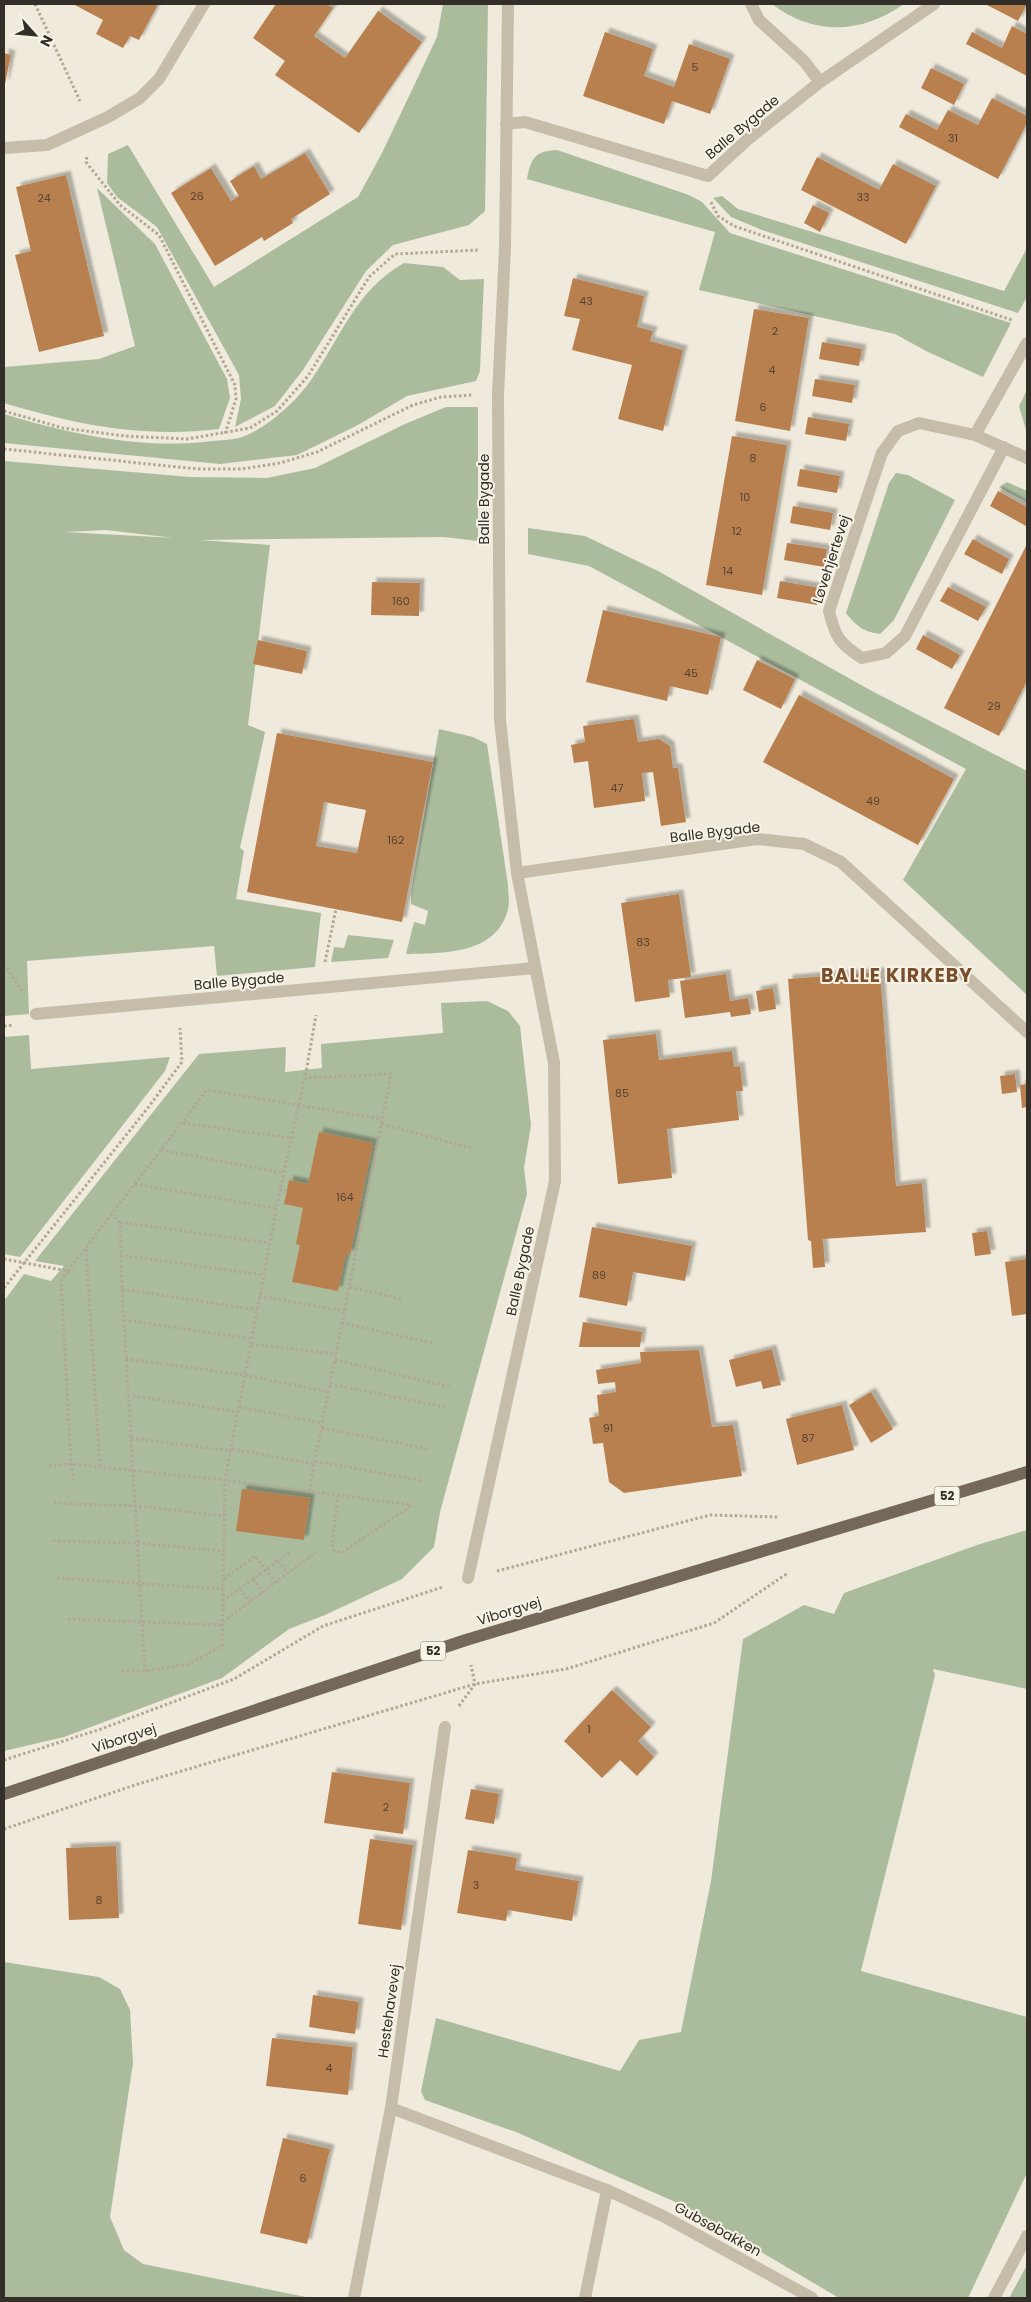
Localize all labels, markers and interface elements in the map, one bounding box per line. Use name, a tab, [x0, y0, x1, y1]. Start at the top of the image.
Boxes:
north arrow	[10, 10, 60, 60]
text: N	[35, 32, 58, 50]
house number: 5	[692, 59, 699, 75]
street label: Balle Bygade	[701, 90, 783, 164]
house number: 31	[948, 130, 958, 146]
house number: 26	[190, 188, 204, 204]
house number: 33	[857, 189, 869, 205]
house number: 24	[37, 190, 51, 206]
house number: 43	[579, 293, 593, 309]
house number: 2	[772, 323, 778, 339]
house number: 4	[769, 362, 776, 378]
house number: 6	[760, 399, 767, 415]
house number: 8	[750, 450, 757, 466]
street label: Balle Bygade	[474, 453, 494, 544]
house number: 10	[740, 489, 750, 505]
street label: Løvehjertevej	[807, 512, 855, 606]
house number: 12	[732, 523, 742, 539]
house number: 14	[723, 563, 733, 579]
house number: 160	[392, 593, 410, 609]
house number: 45	[684, 665, 698, 681]
house number: 29	[987, 698, 1001, 714]
house number: 47	[611, 780, 623, 796]
house number: 49	[866, 793, 880, 809]
street label: Balle Bygade	[669, 816, 762, 847]
house number: 162	[388, 832, 404, 848]
house number: 83	[636, 934, 650, 950]
district label: BALLE KIRKEBY	[821, 962, 973, 989]
street label: Balle Bygade	[193, 967, 285, 995]
house number: 85	[615, 1085, 629, 1101]
house number: 164	[336, 1189, 354, 1205]
street label: Balle Bygade	[501, 1224, 539, 1318]
house number: 89	[592, 1267, 606, 1283]
house number: 91	[603, 1420, 613, 1436]
house number: 87	[802, 1430, 814, 1446]
road number: 52	[934, 1486, 960, 1505]
street label: Viborgvej	[475, 1592, 543, 1630]
road number: 52	[420, 1642, 446, 1660]
street label: Viborgvej	[90, 1718, 158, 1758]
house number: 1	[587, 1721, 591, 1737]
house number: 2	[383, 1799, 389, 1815]
house number: 3	[473, 1877, 479, 1893]
house number: 8	[96, 1892, 103, 1908]
street label: Hestehavevej	[373, 1963, 405, 2059]
house number: 4	[326, 2060, 333, 2076]
house number: 6	[300, 2170, 307, 2186]
street label: Gubsøbakken	[671, 2197, 765, 2261]

